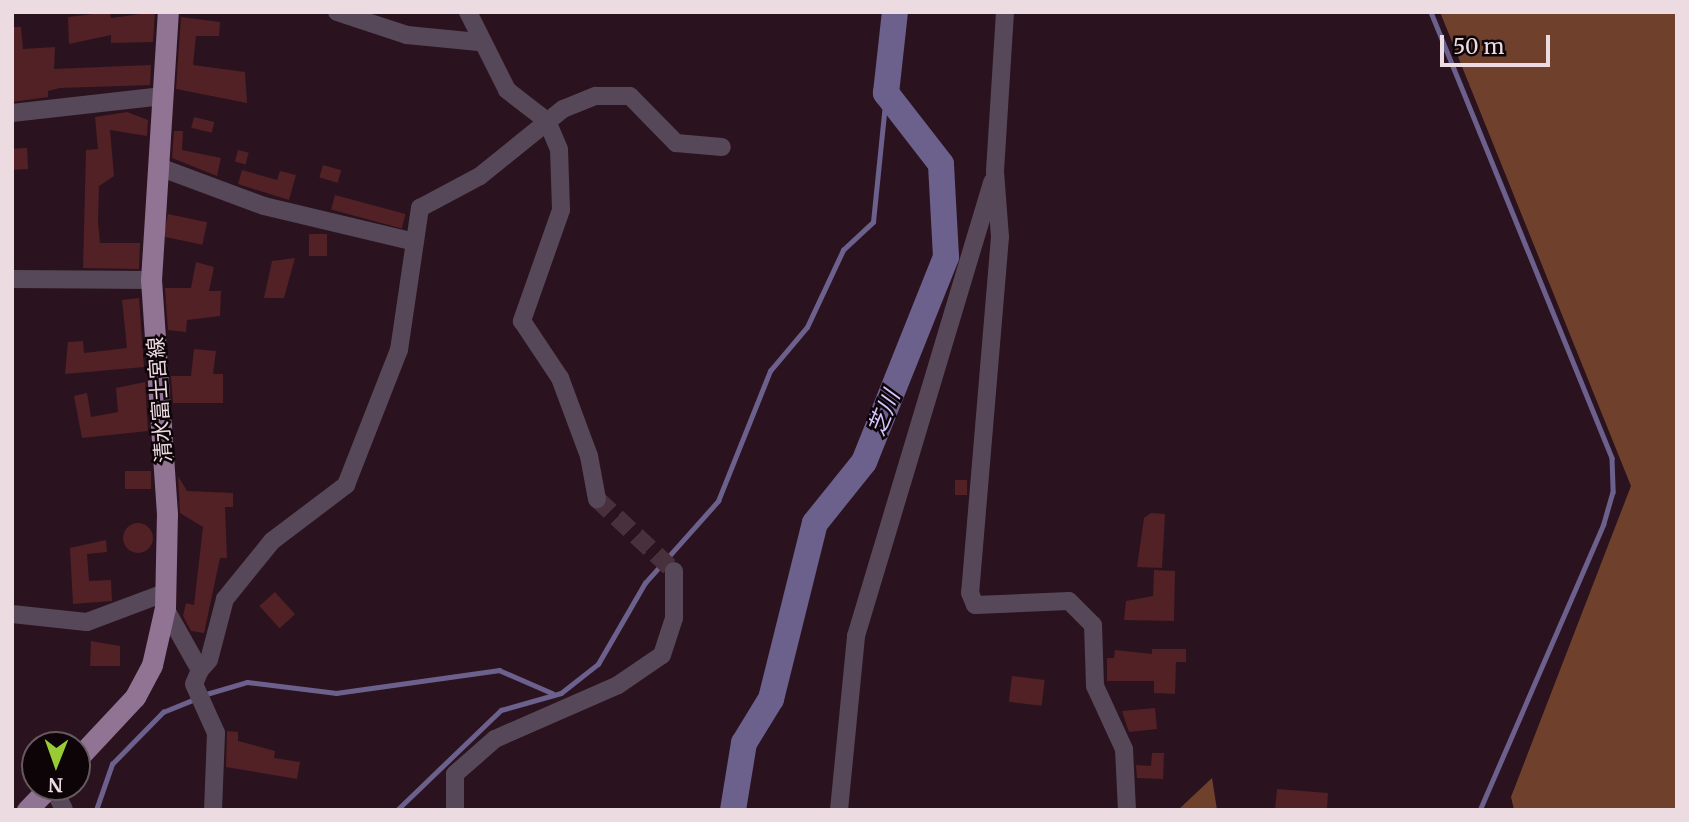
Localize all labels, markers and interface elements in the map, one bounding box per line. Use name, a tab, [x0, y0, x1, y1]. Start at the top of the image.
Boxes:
scale bar	[1444, 21, 1554, 65]
text: 50 m	[1453, 33, 1504, 60]
street label: 清水富士宮線	[143, 336, 177, 464]
water label: 芝川	[863, 387, 905, 439]
north arrow	[21, 731, 91, 801]
text: N	[48, 773, 63, 797]

